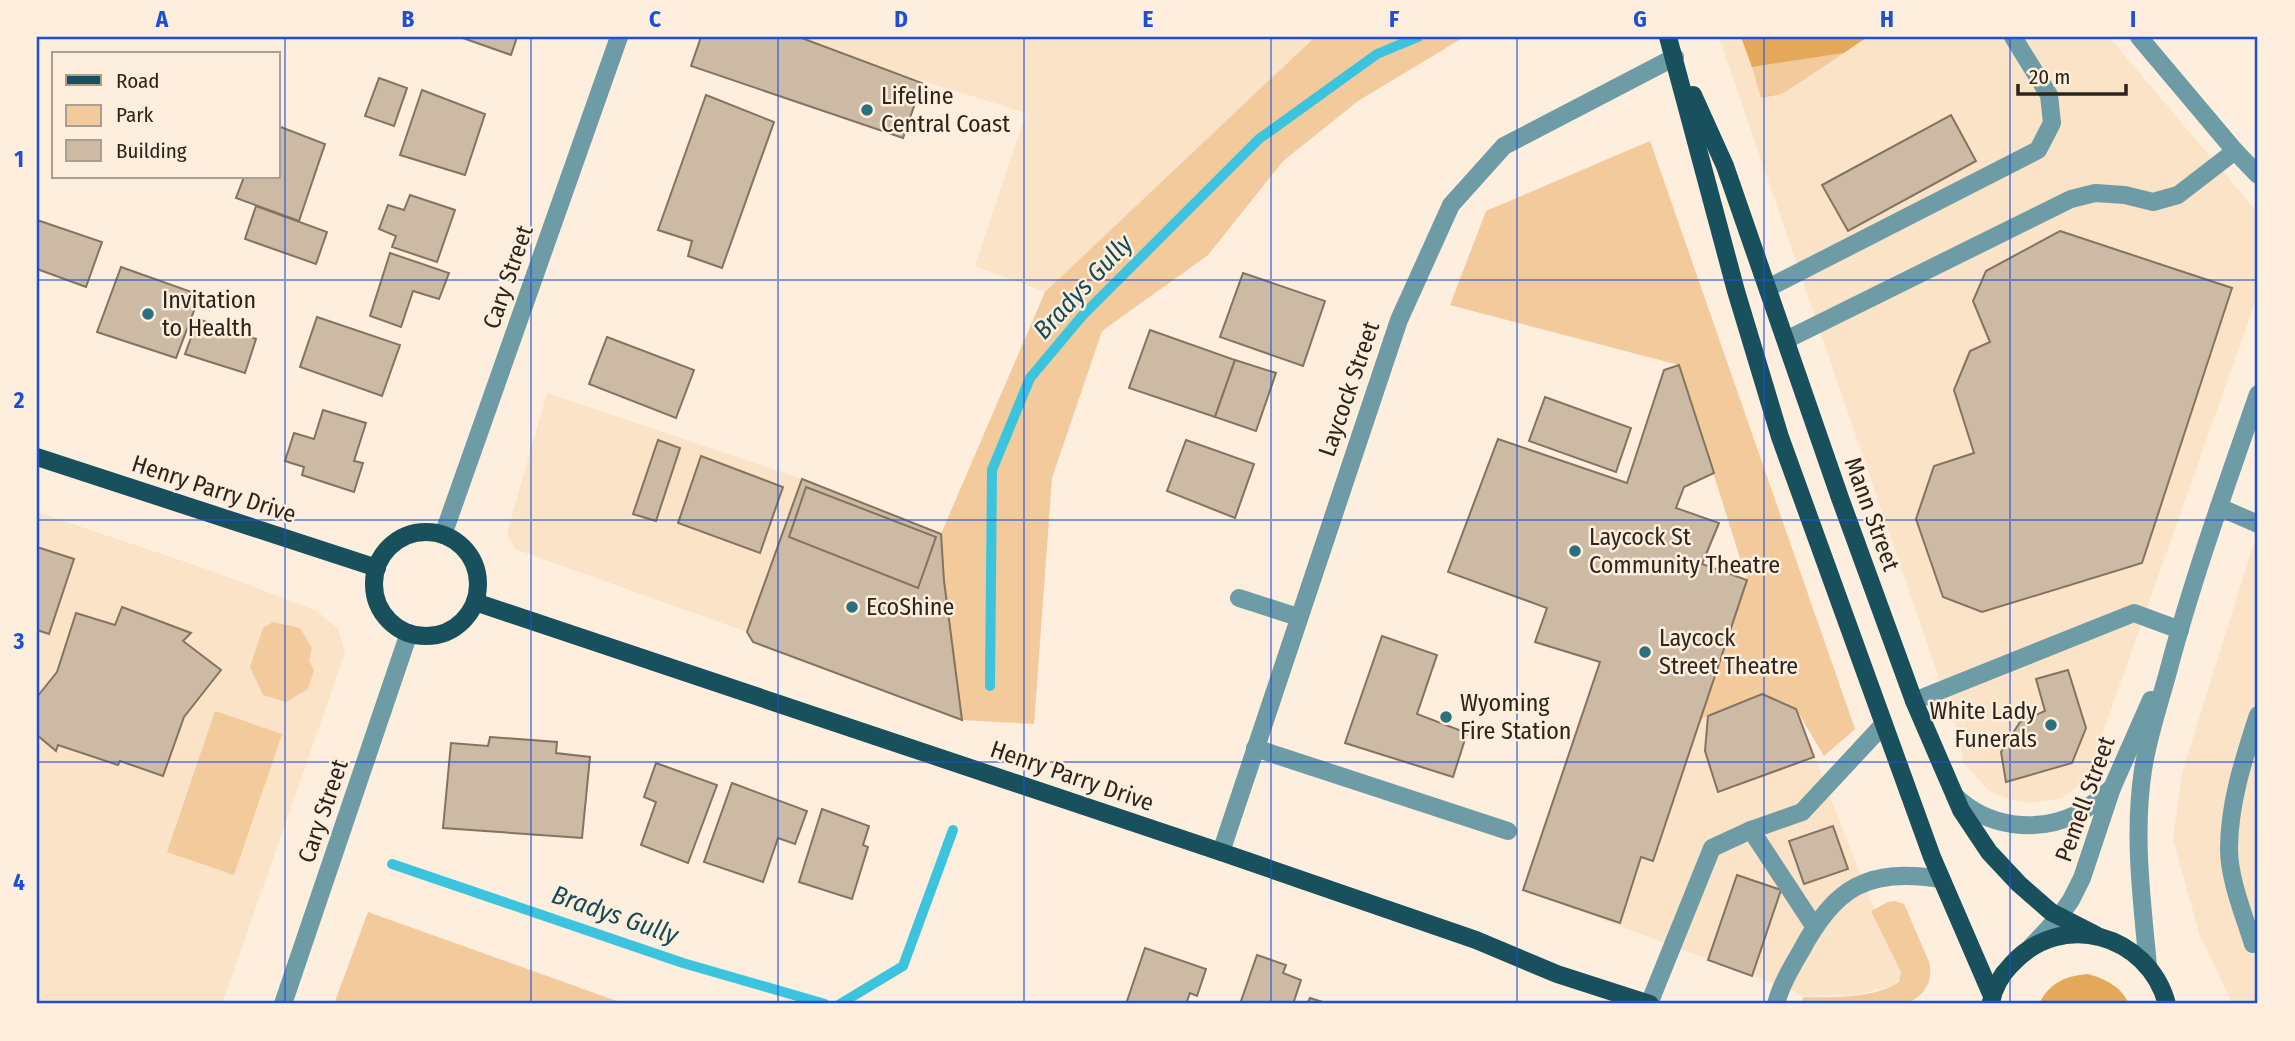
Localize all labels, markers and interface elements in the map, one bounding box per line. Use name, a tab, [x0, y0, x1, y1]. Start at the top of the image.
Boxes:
text: A	[155, 5, 169, 33]
text: B	[402, 5, 415, 33]
text: C	[649, 5, 661, 33]
text: D	[894, 5, 908, 33]
text: E	[1143, 5, 1154, 33]
text: F	[1389, 5, 1399, 33]
text: G	[1633, 5, 1647, 33]
text: H	[1880, 5, 1894, 33]
text: I	[2130, 5, 2136, 33]
legend	[52, 52, 280, 178]
scale bar	[2018, 52, 2127, 96]
text: 20 m	[2029, 64, 2070, 90]
text: Road	[116, 68, 160, 94]
place label: Lifeline Central Coast	[881, 82, 1010, 138]
text: Park	[116, 102, 154, 128]
marker: Lifeline Central Coast	[859, 102, 875, 118]
text: Building	[116, 138, 187, 164]
text: 1	[14, 145, 24, 173]
street label: Cary Street	[477, 222, 539, 332]
water label: Bradys Gully	[1027, 227, 1140, 346]
place label: Invitation to Health	[162, 286, 256, 342]
marker: Invitation to Health	[140, 306, 156, 322]
street label: Laycock Street	[1313, 318, 1385, 460]
text: 2	[13, 386, 25, 414]
street label: Henry Parry Drive	[128, 449, 300, 529]
street label: Mann Street	[1839, 453, 1906, 575]
place label: Laycock St Community Theatre	[1589, 523, 1780, 579]
marker: Laycock St Community Theatre	[1567, 543, 1583, 559]
place label: EcoShine	[866, 593, 954, 621]
marker: EcoShine	[844, 599, 860, 615]
place label: Laycock Street Theatre	[1659, 624, 1798, 680]
text: 3	[13, 627, 25, 655]
marker: Laycock Street Theatre	[1637, 644, 1653, 660]
place label: Wyoming Fire Station	[1460, 689, 1572, 745]
place label: White Lady Funerals	[1930, 697, 2037, 753]
marker: Wyoming Fire Station	[1438, 709, 1454, 725]
marker: White Lady Funerals	[2043, 717, 2059, 733]
street label: Pemell Street	[2049, 732, 2121, 865]
street label: Henry Parry Drive	[987, 735, 1157, 817]
street label: Cary Street	[292, 756, 354, 866]
text: 4	[13, 868, 25, 896]
water label: Bradys Gully	[548, 879, 684, 952]

